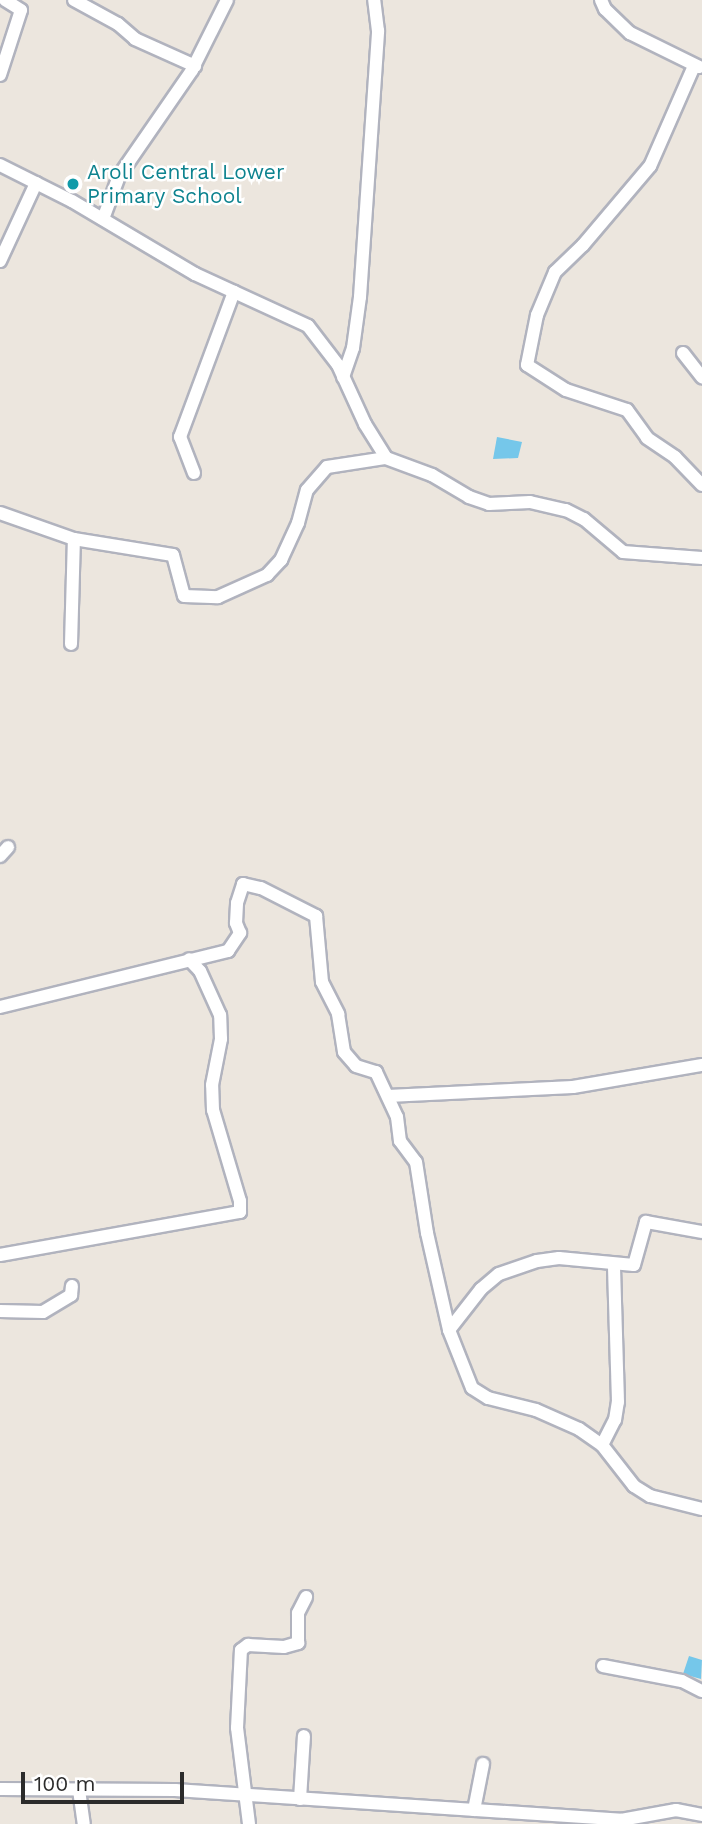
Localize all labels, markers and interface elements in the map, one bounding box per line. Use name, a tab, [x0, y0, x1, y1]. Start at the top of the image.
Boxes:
place label: Aroli Central Lower Primary School	[87, 159, 285, 209]
marker: Aroli Central Lower Primary School	[65, 176, 81, 192]
scale bar	[24, 1758, 187, 1802]
text: 100 m	[34, 1771, 96, 1796]

